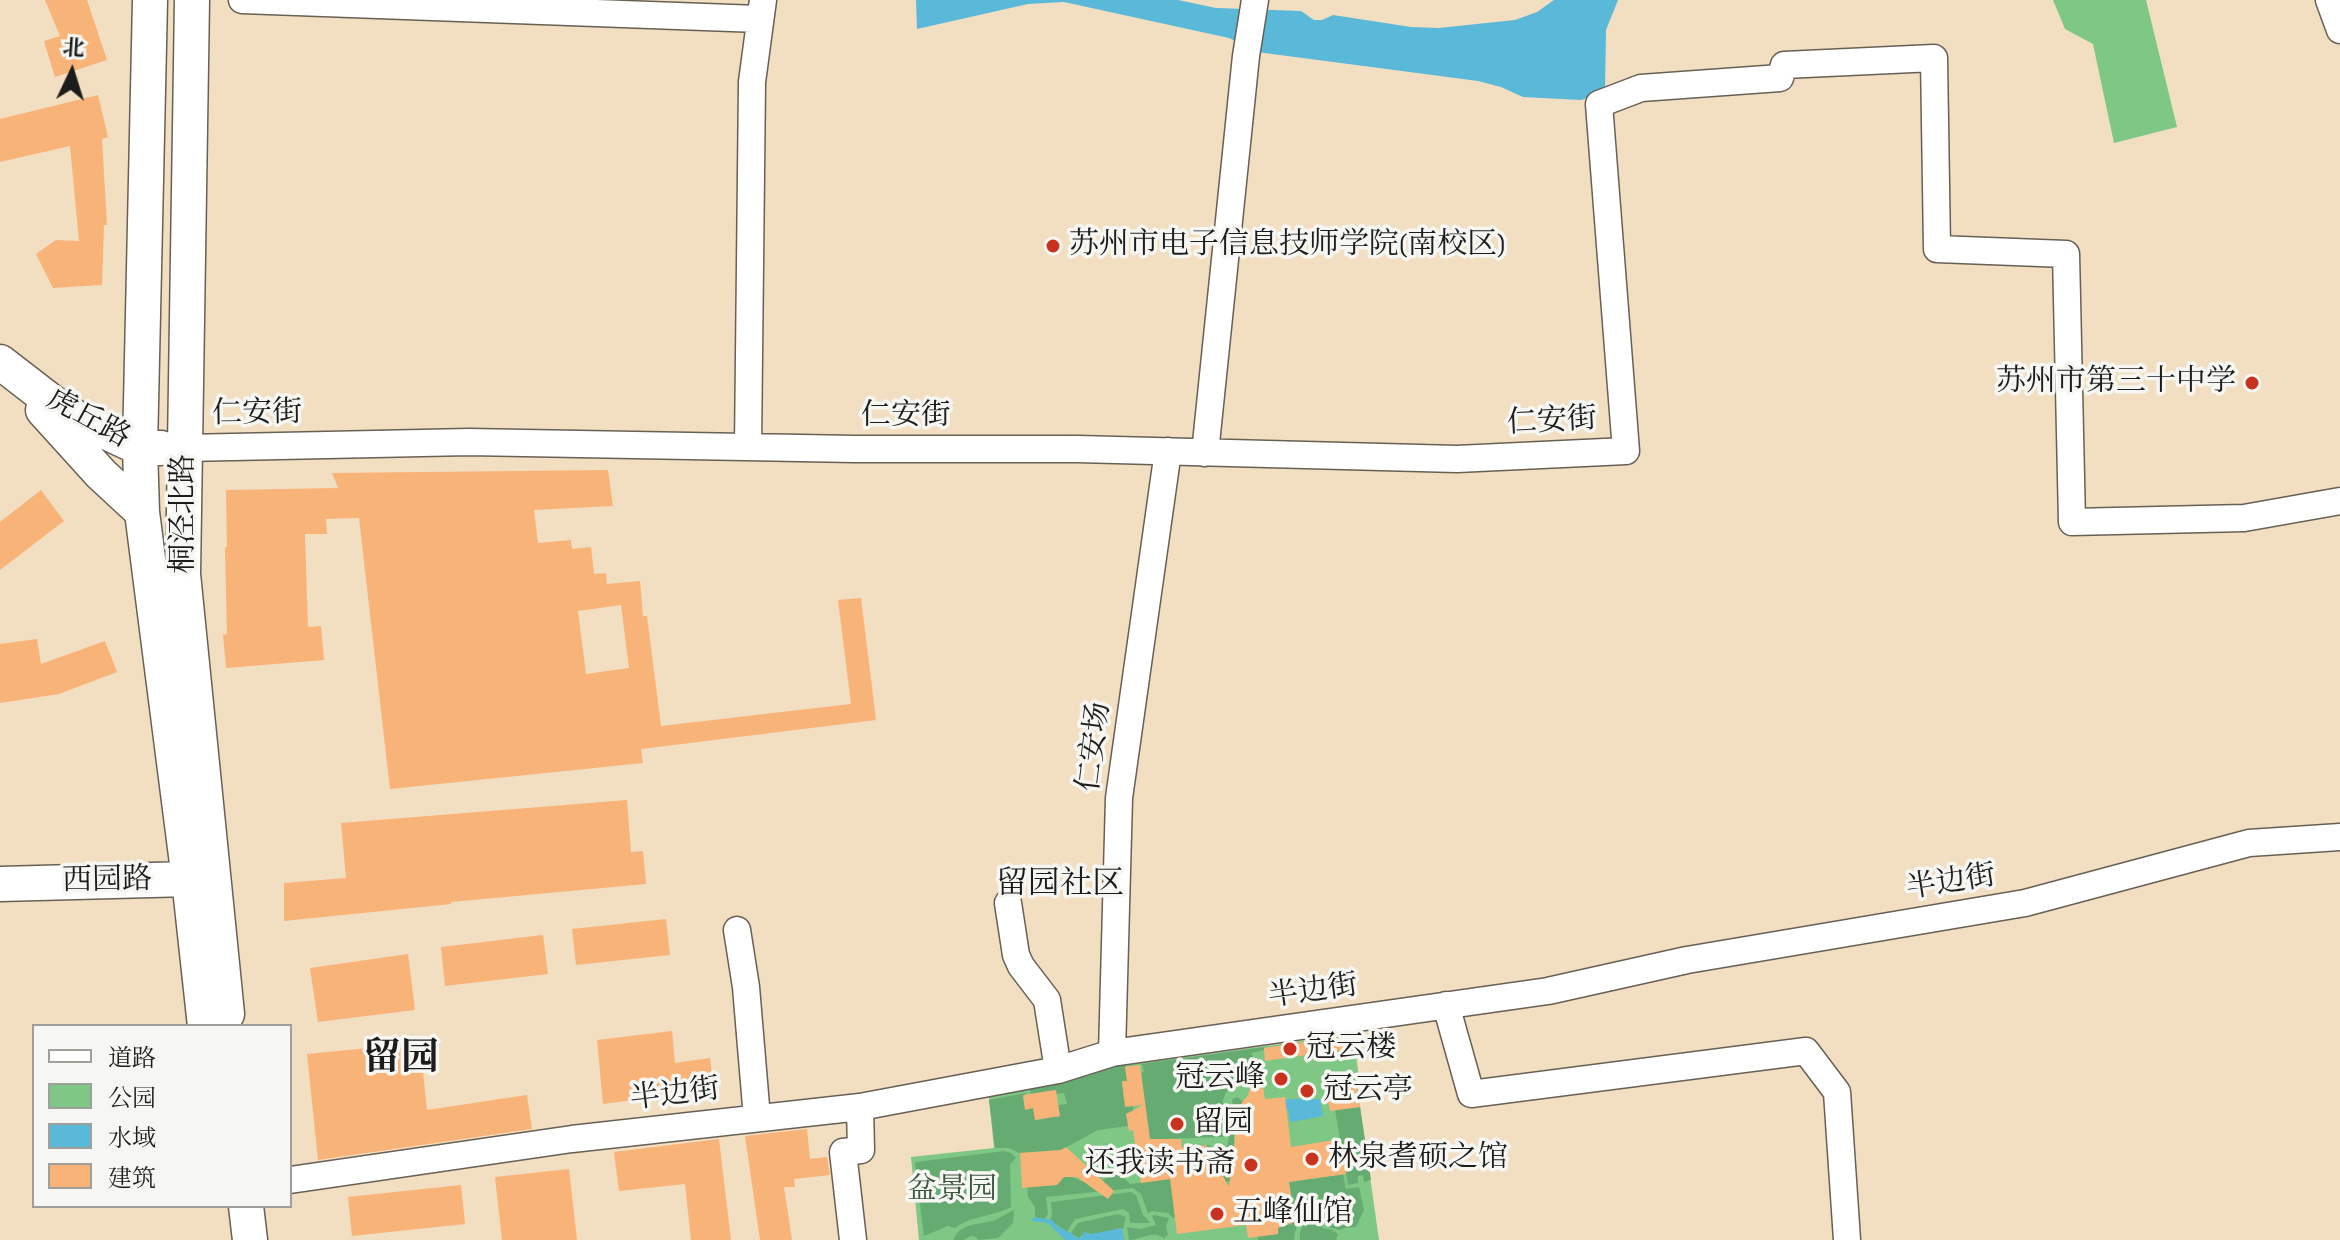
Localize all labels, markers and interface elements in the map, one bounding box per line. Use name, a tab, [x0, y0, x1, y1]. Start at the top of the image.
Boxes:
north arrow	[32, 32, 112, 112]
text: 北	[62, 32, 86, 64]
place label: 苏州市电子信息技师学院(南校区)	[1069, 228, 1505, 264]
marker: 苏州市电子信息技师学院(南校区)	[1044, 237, 1062, 255]
place label: 苏州市第三十中学	[1996, 365, 2236, 401]
marker: 苏州市第三十中学	[2243, 374, 2261, 392]
street label: 虎丘路	[40, 381, 136, 457]
street label: 仁安街	[212, 395, 302, 433]
street label: 仁安街	[861, 399, 951, 435]
street label: 仁安街	[1506, 402, 1598, 442]
street label: 桐泾北路	[167, 454, 203, 574]
street label: 仁安场	[1072, 700, 1118, 794]
street label: 半边街	[1904, 858, 1998, 908]
street label: 西园路	[62, 862, 152, 900]
district label: 留园社区	[996, 866, 1124, 904]
street label: 半边街	[1266, 968, 1360, 1016]
legend	[32, 1024, 292, 1208]
place label: 冠云楼	[1306, 1031, 1396, 1067]
district label: 留园	[363, 1037, 439, 1083]
marker: 冠云楼	[1281, 1040, 1299, 1058]
text: 道路	[108, 1042, 156, 1074]
place label: 冠云峰	[1175, 1061, 1265, 1097]
marker: 冠云峰	[1272, 1070, 1290, 1088]
street label: 半边街	[628, 1072, 722, 1118]
place label: 冠云亭	[1323, 1073, 1413, 1109]
text: 公园	[108, 1082, 156, 1114]
marker: 冠云亭	[1298, 1082, 1316, 1100]
place label: 留园	[1193, 1106, 1253, 1142]
marker: 留园	[1168, 1115, 1186, 1133]
text: 水域	[108, 1122, 156, 1154]
place label: 林泉耆硕之馆	[1328, 1141, 1508, 1177]
place label: 还我读书斋	[1085, 1147, 1235, 1183]
marker: 林泉耆硕之馆	[1303, 1150, 1321, 1168]
marker: 还我读书斋	[1242, 1156, 1260, 1174]
text: 建筑	[108, 1162, 156, 1194]
park label: 盆景园	[907, 1173, 997, 1209]
place label: 五峰仙馆	[1233, 1196, 1353, 1232]
marker: 五峰仙馆	[1208, 1205, 1226, 1223]

